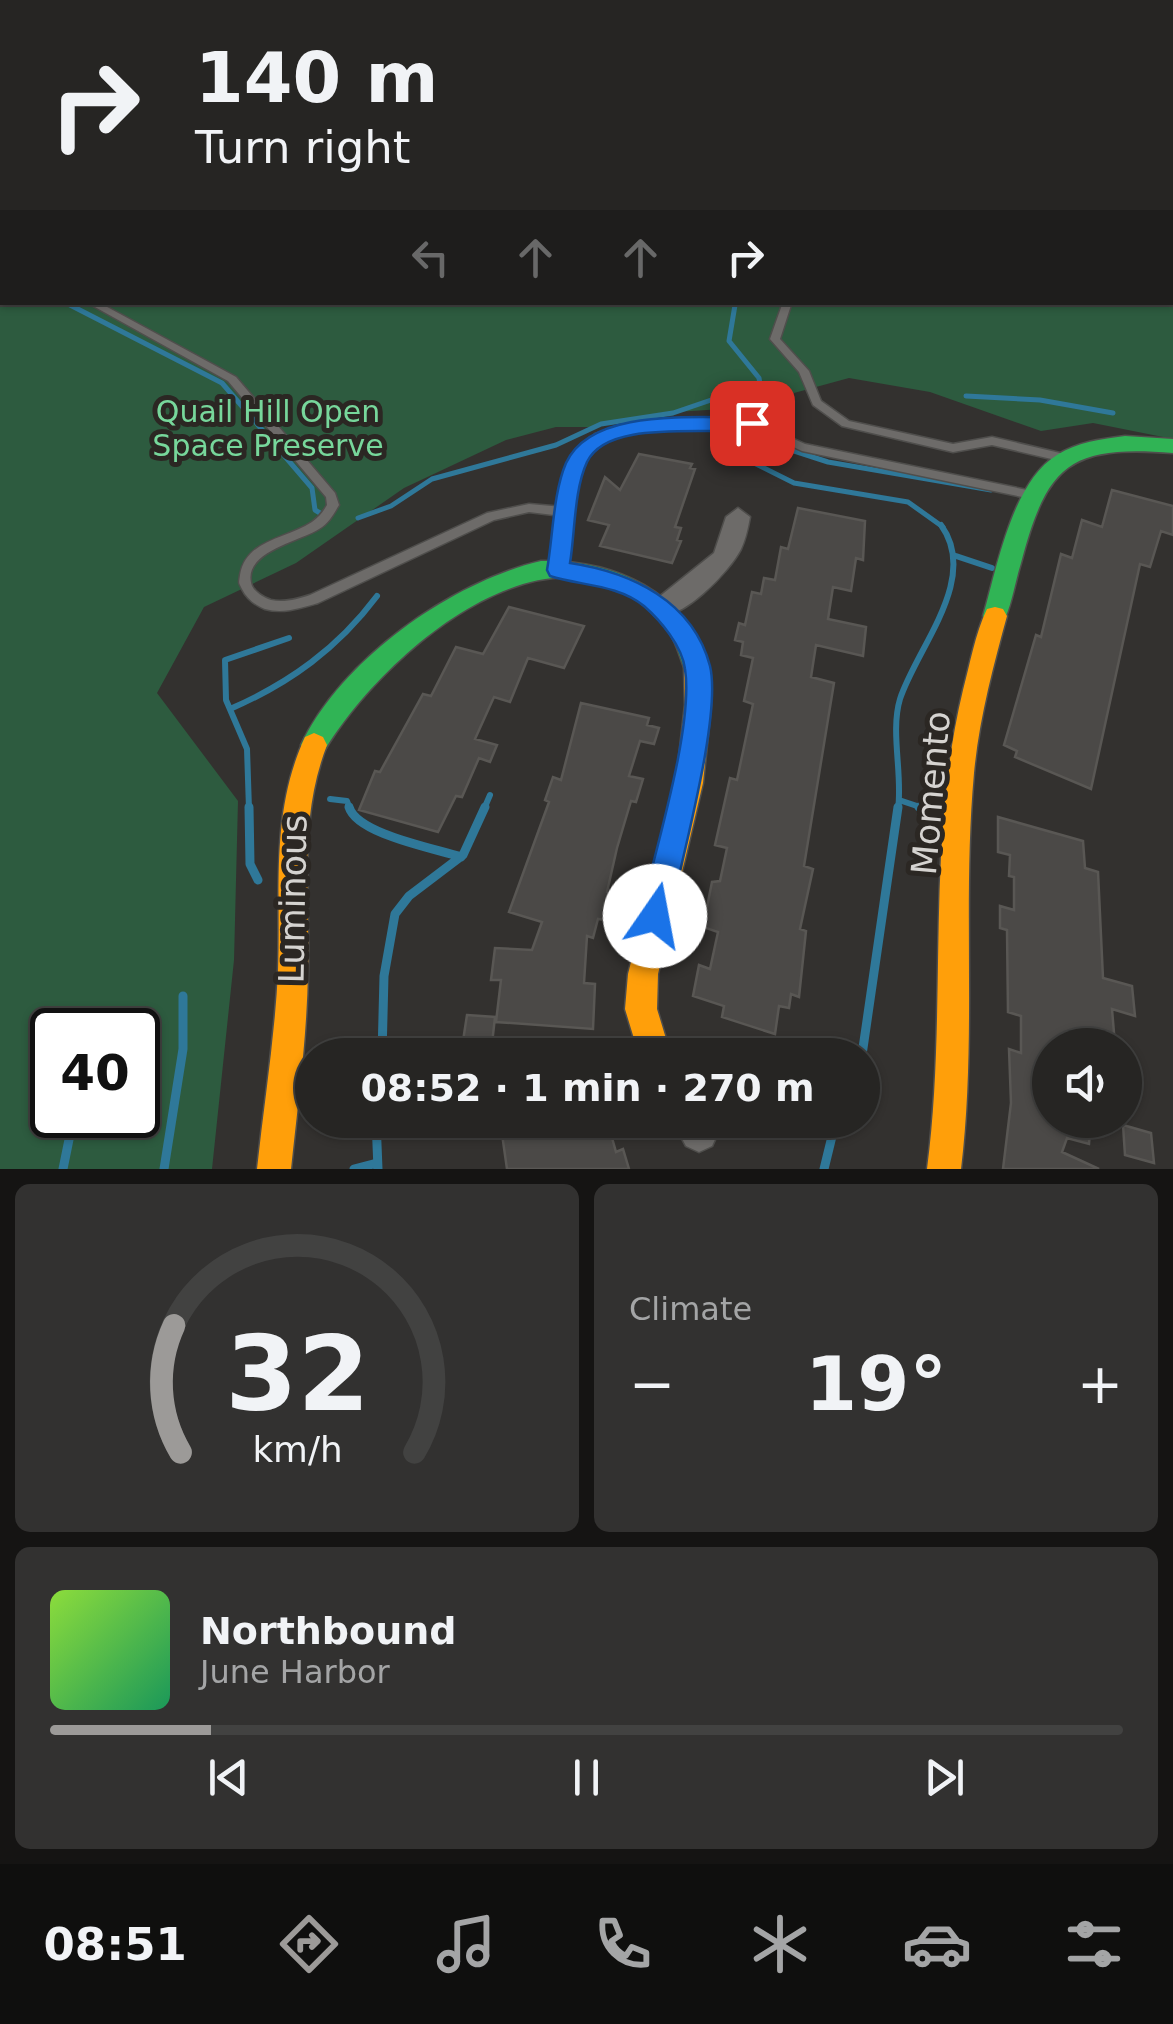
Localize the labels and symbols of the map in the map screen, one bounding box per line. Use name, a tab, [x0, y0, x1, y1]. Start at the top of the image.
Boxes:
pin	[710, 381, 795, 466]
park label: Quail Hill Open Space Preserve	[152, 394, 384, 463]
street label: Momento	[904, 709, 958, 877]
street label: Luminous	[272, 814, 314, 984]
position arrow	[603, 864, 707, 968]
speed limit sign: 40	[30, 1008, 160, 1138]

